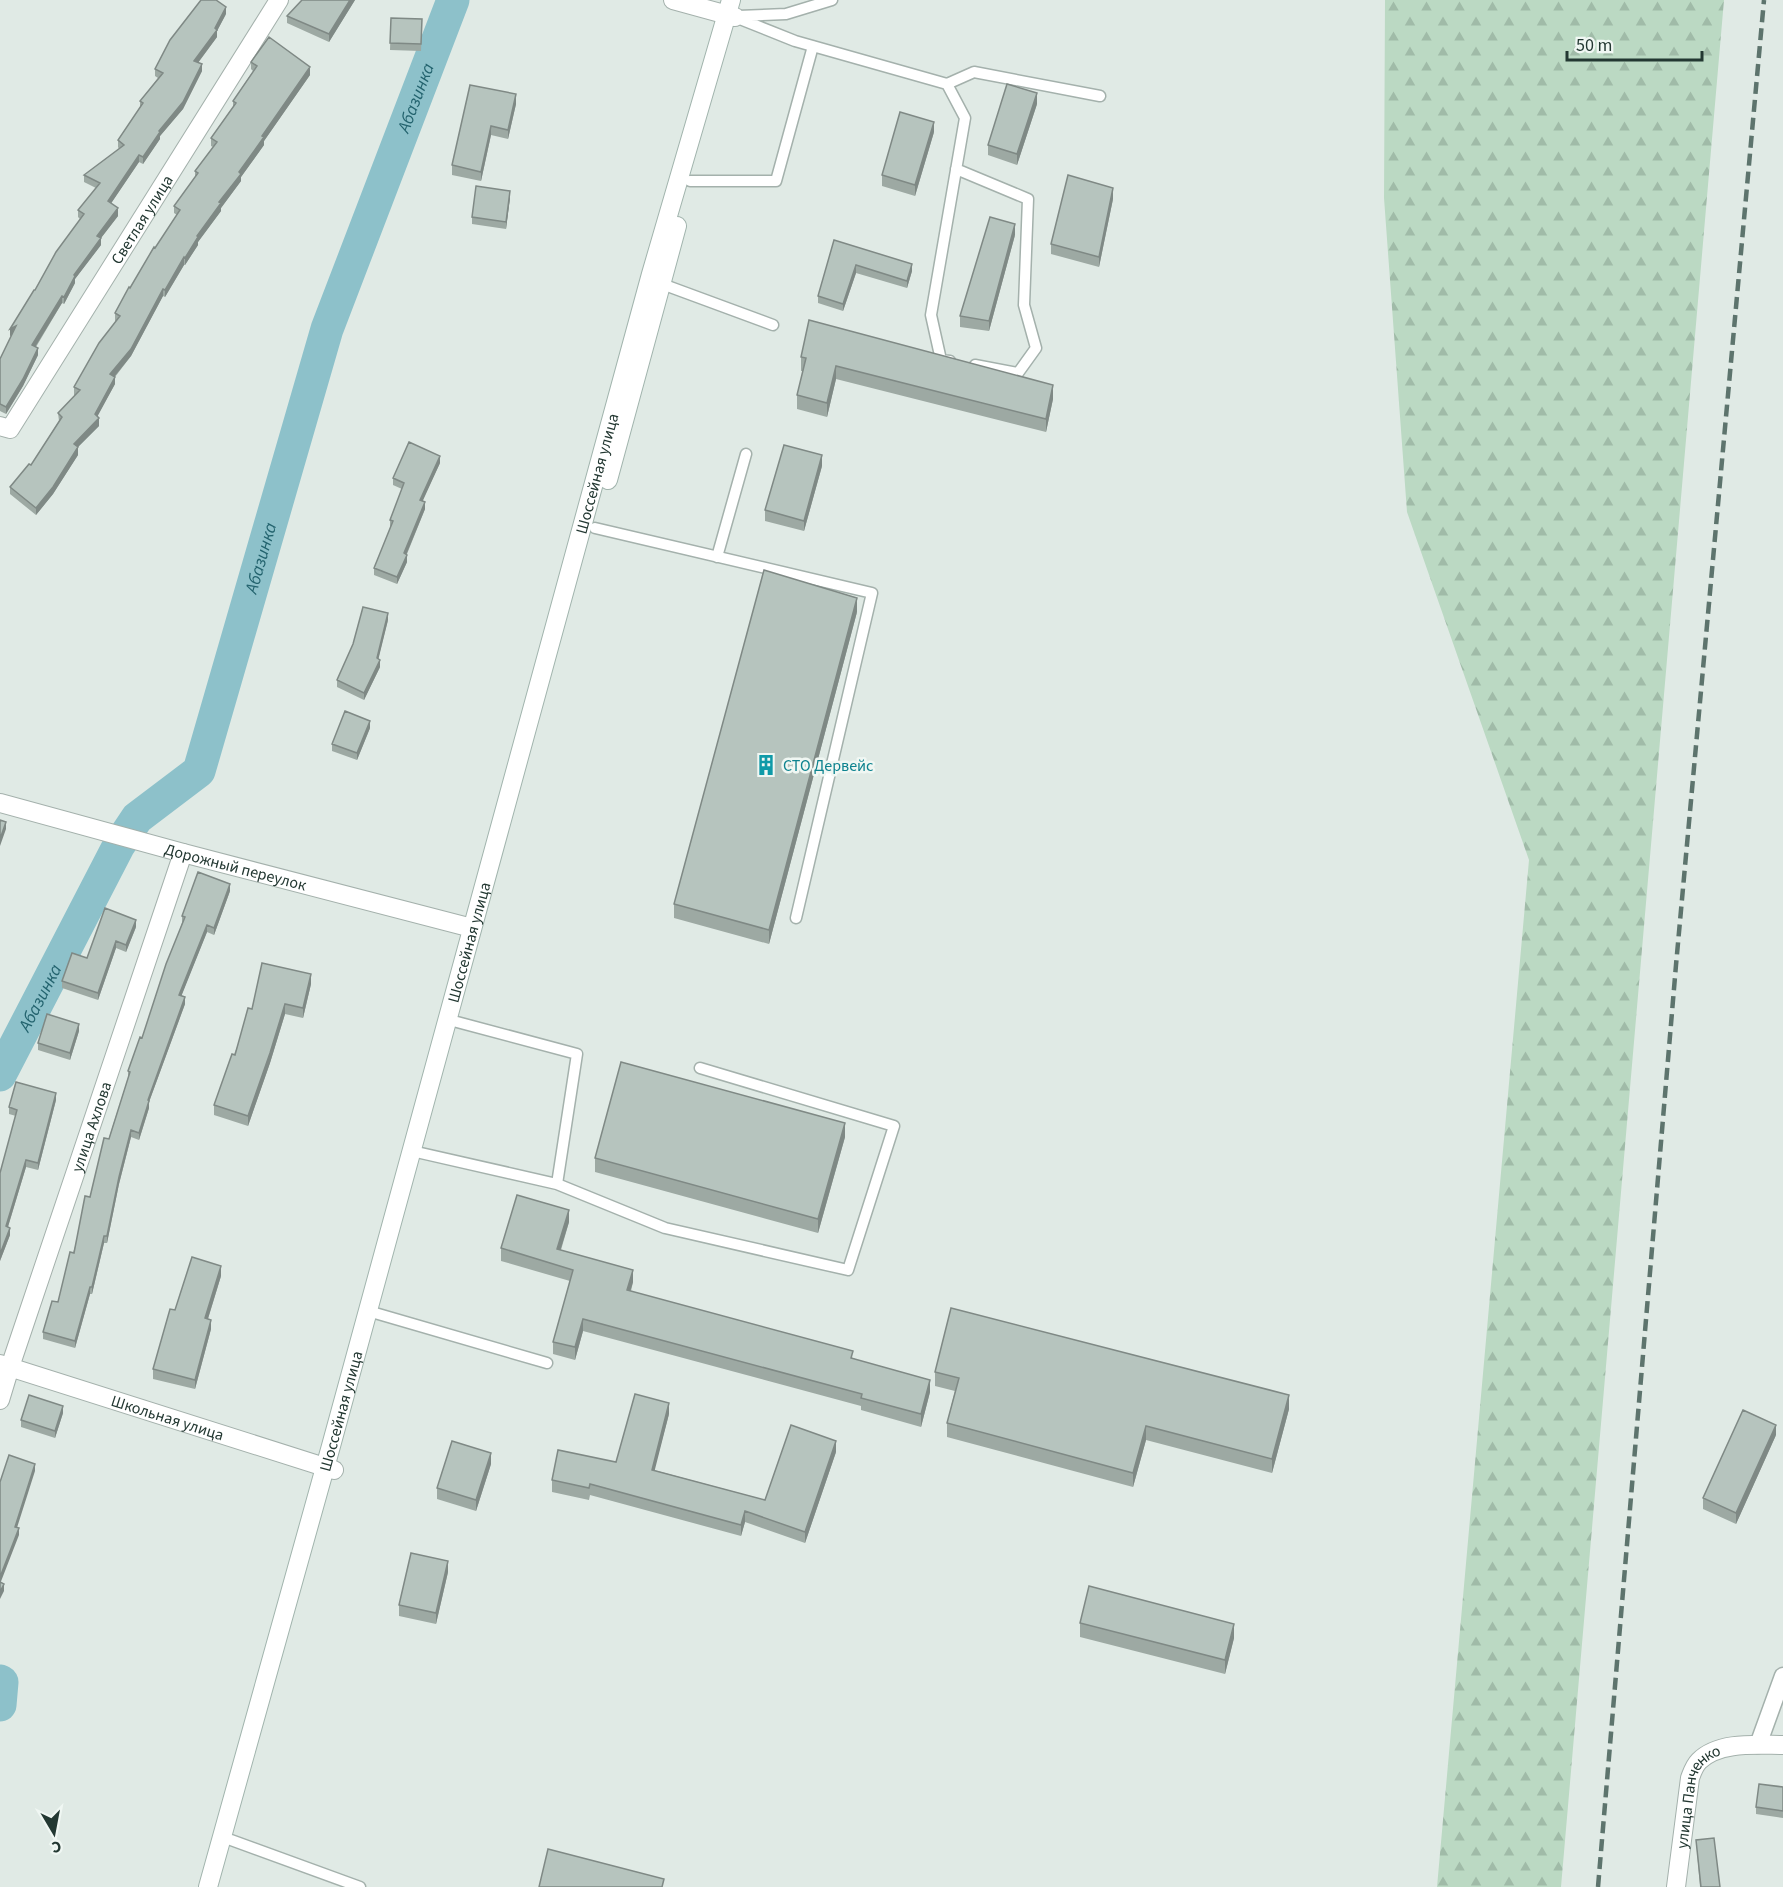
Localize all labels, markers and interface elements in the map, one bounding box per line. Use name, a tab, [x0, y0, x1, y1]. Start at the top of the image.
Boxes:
scale bar	[1567, 24, 1702, 62]
text: 50 m	[1576, 33, 1612, 58]
water label: Абазинка	[391, 59, 441, 137]
street label: Светлая улица	[106, 171, 179, 269]
street label: Шоссейная улица	[571, 411, 624, 536]
water label: Абазинка	[239, 519, 283, 597]
building icon: СТО Дервейс	[754, 753, 778, 777]
place label: СТО Дервейс	[783, 755, 873, 777]
street label: Дорожный переулок	[162, 838, 309, 897]
street label: Шоссейная улица	[443, 880, 496, 1005]
water label: Абазинка	[12, 960, 68, 1037]
street label: улица Ахлова	[66, 1079, 117, 1175]
street label: Шоссейная улица	[314, 1349, 368, 1474]
street label: Школьная улица	[108, 1390, 227, 1446]
street label: улица Панченко	[1671, 1740, 1724, 1850]
north arrow	[24, 1803, 84, 1863]
text: С	[50, 1835, 63, 1858]

